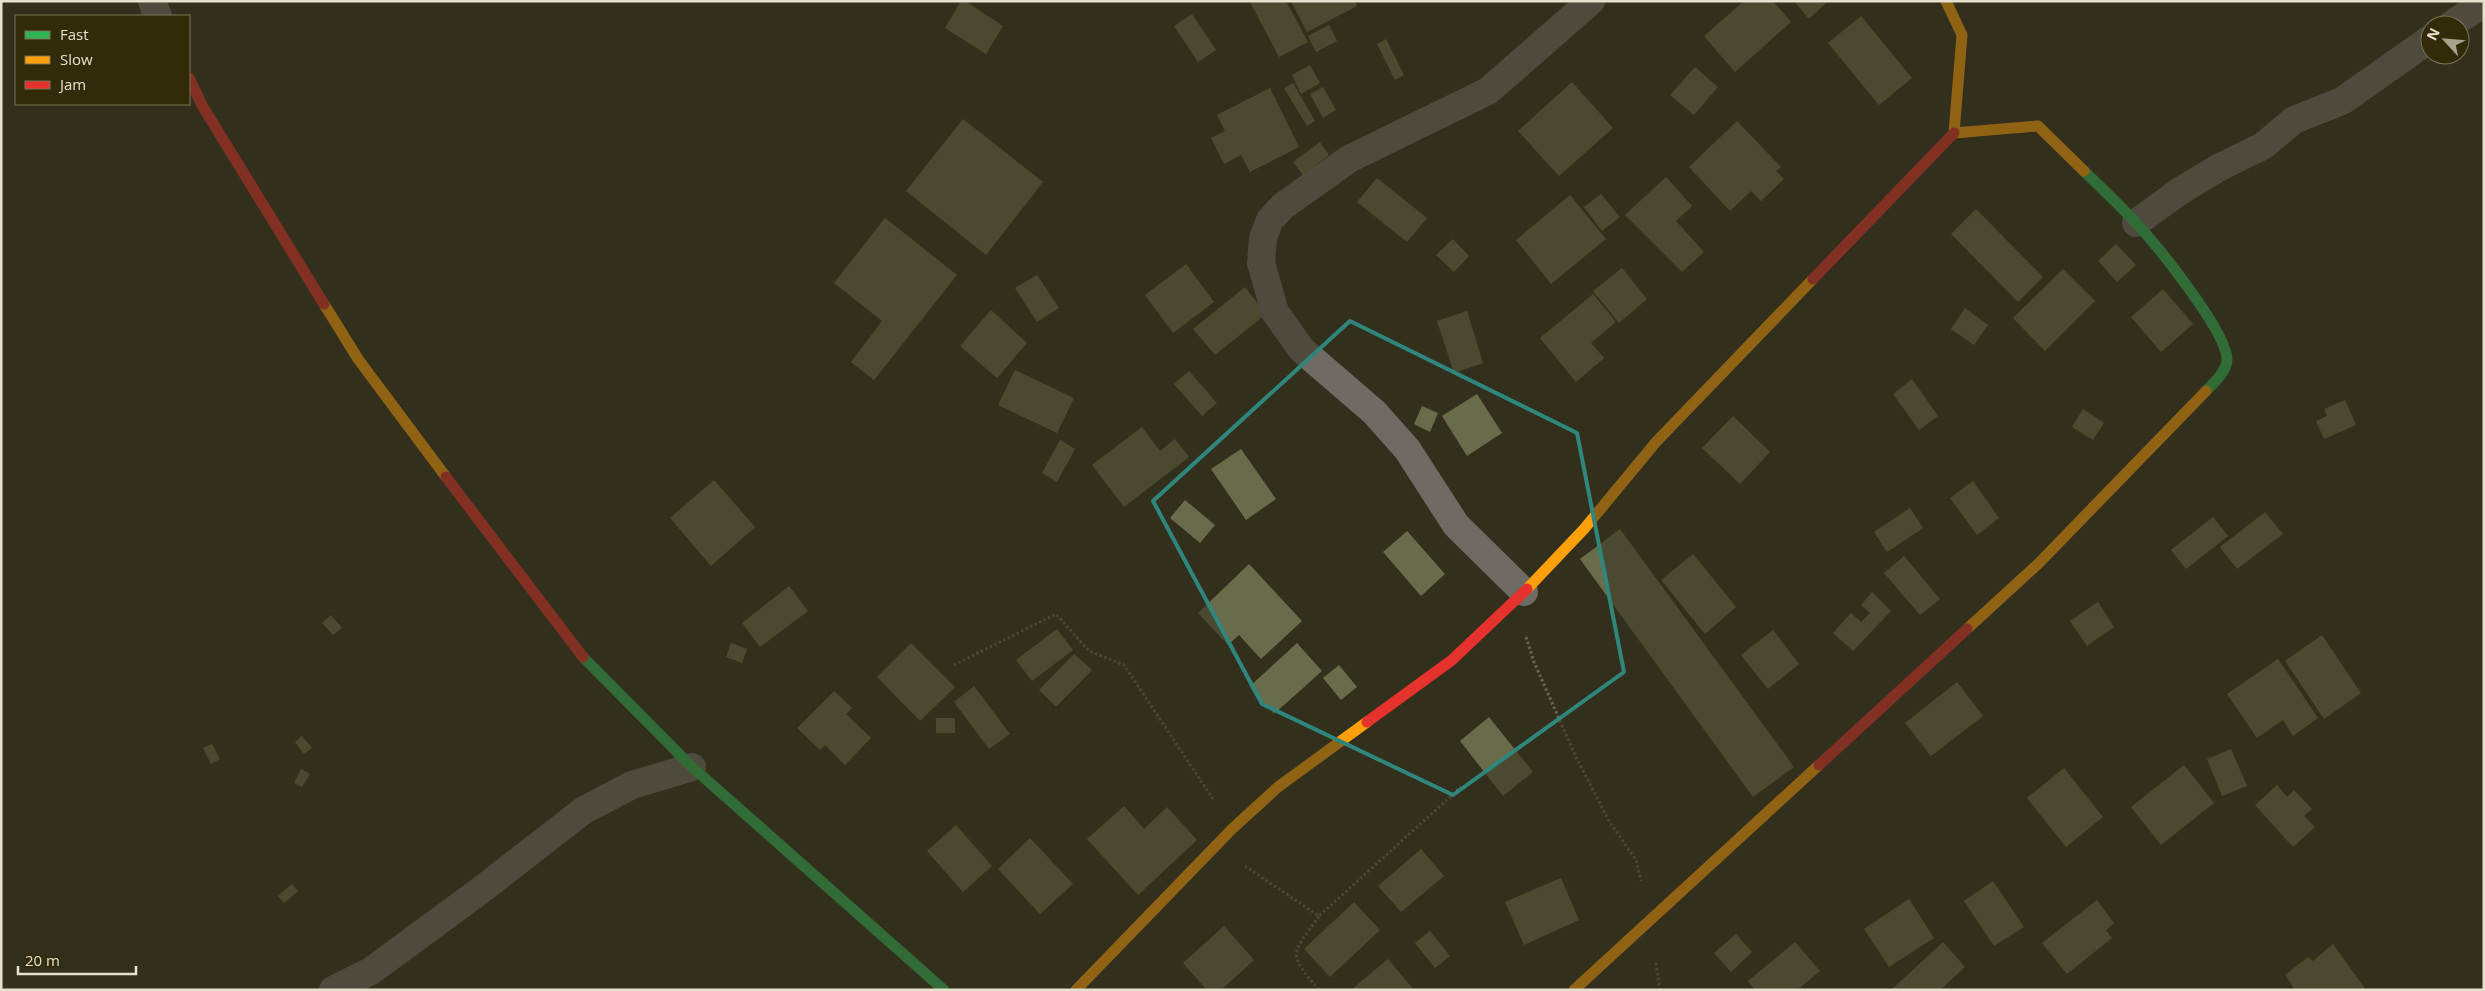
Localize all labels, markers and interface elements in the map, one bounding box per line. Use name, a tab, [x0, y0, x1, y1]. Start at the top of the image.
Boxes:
legend	[15, 15, 190, 105]
north arrow	[2420, 15, 2470, 65]
text: Fast	[60, 24, 89, 44]
text: N	[2422, 25, 2444, 43]
text: Slow	[60, 49, 93, 69]
text: Jam	[58, 74, 86, 94]
scale bar	[18, 944, 135, 976]
text: 20 m	[25, 950, 60, 970]

